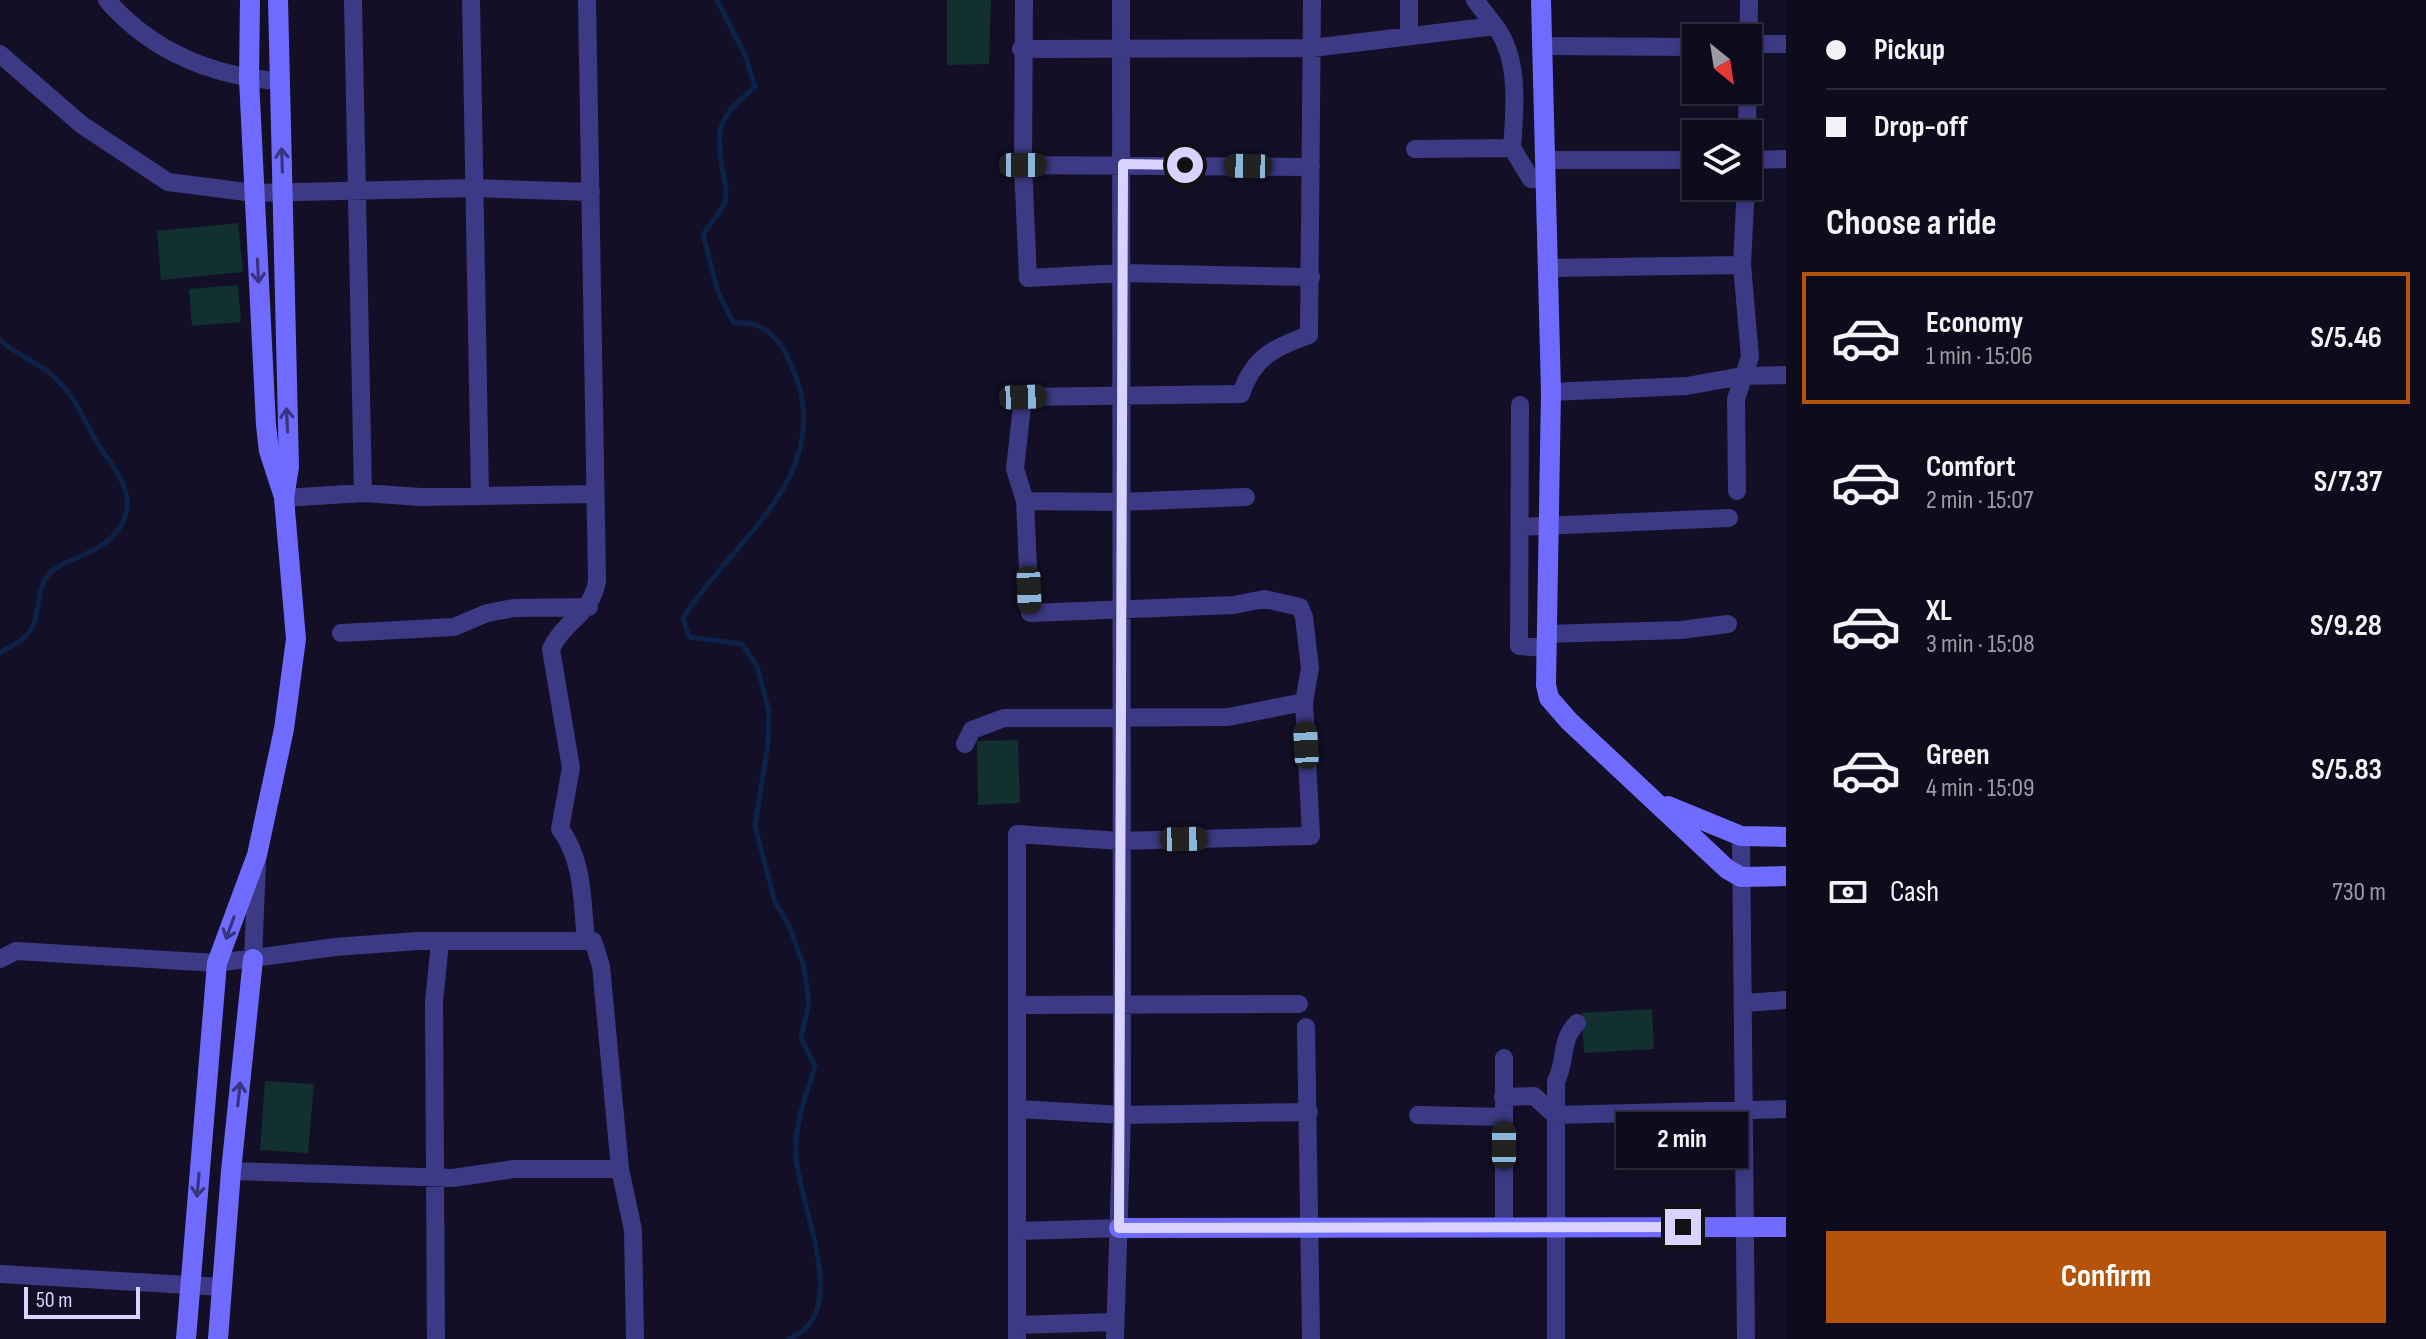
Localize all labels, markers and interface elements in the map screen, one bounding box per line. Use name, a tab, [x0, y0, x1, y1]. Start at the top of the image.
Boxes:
north arrow	[1682, 24, 1762, 104]
map controls	[1682, 24, 1762, 200]
text: Pickup	[1874, 32, 1945, 68]
text: Drop-off	[1874, 109, 1968, 145]
button: layers	[1682, 120, 1762, 200]
one-way arrow	[275, 147, 290, 174]
route start	[1167, 147, 1203, 183]
car	[999, 153, 1047, 177]
car	[1224, 154, 1272, 178]
text: Choose a ride	[1826, 202, 1997, 245]
one-way arrow	[250, 257, 265, 284]
icon: car	[1830, 302, 1902, 374]
text: Economy	[1926, 305, 2023, 341]
text: S/5.46	[2310, 320, 2382, 356]
text: 1 min · 15:06	[1926, 341, 2033, 372]
car	[999, 384, 1047, 410]
one-way arrow	[279, 407, 294, 434]
icon: car	[1830, 446, 1902, 518]
text: Comfort	[1926, 449, 2016, 485]
text: S/7.37	[2314, 464, 2382, 500]
text: 2 min · 15:07	[1926, 485, 2033, 516]
car	[1016, 566, 1042, 614]
icon: car	[1830, 590, 1902, 662]
text: XL	[1926, 593, 1952, 629]
text: S/9.28	[2310, 608, 2382, 644]
text: 3 min · 15:08	[1926, 629, 2035, 660]
car	[1293, 720, 1319, 770]
icon: car	[1830, 734, 1902, 806]
text: Green	[1926, 737, 1990, 773]
text: S/5.83	[2311, 752, 2382, 788]
text: 4 min · 15:09	[1926, 773, 2035, 804]
car	[1160, 827, 1208, 851]
icon: cash	[1826, 870, 1870, 914]
text: Cash	[1890, 874, 1939, 910]
text: 730 m	[2332, 877, 2386, 908]
one-way arrow	[222, 915, 236, 940]
one-way arrow	[231, 1081, 246, 1108]
callout: 2 min	[1617, 1111, 1749, 1167]
car	[1492, 1121, 1516, 1169]
text: 2 min	[1657, 1124, 1707, 1155]
one-way arrow	[190, 1171, 205, 1198]
route end	[1665, 1209, 1701, 1245]
button: Confirm	[1826, 1231, 2386, 1323]
scale bar	[24, 1283, 140, 1319]
text: 50 m	[36, 1287, 72, 1314]

